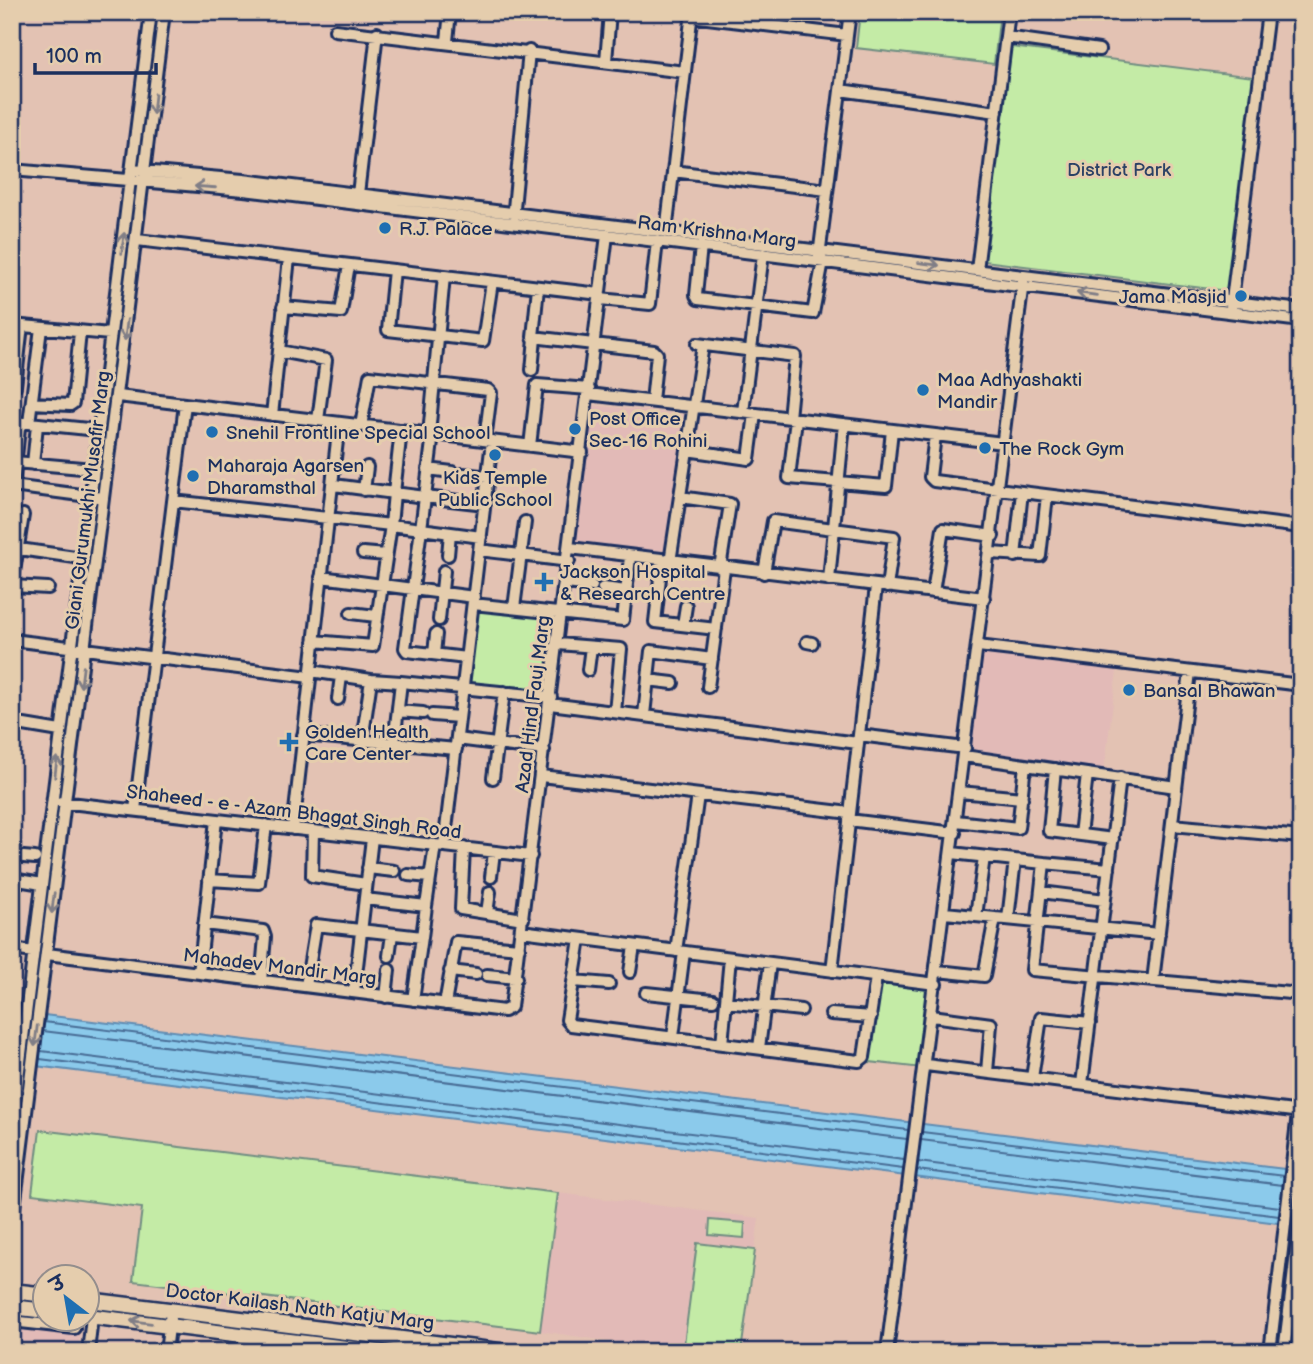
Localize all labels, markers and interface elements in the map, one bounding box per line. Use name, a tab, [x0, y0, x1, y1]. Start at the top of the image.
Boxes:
scale bar	[35, 32, 156, 76]
text: 100 m	[46, 44, 102, 69]
one-way arrow	[147, 93, 160, 115]
park label: District Park	[1067, 159, 1172, 182]
one-way arrow	[193, 181, 216, 194]
street label: Ram Krishna Marg	[636, 211, 798, 254]
place label: R.J. Palace	[399, 218, 493, 241]
marker: R.J. Palace	[377, 220, 393, 236]
one-way arrow	[117, 232, 130, 254]
one-way arrow	[917, 258, 939, 271]
place label: Jama Masjid	[1119, 286, 1227, 309]
one-way arrow	[1076, 288, 1099, 301]
marker: Jama Masjid	[1233, 288, 1249, 304]
one-way arrow	[119, 318, 132, 341]
street label: Giani Gurumukhi Musafir Marg	[61, 369, 116, 631]
place label: Maa Adhyashakti Mandir	[937, 369, 1082, 414]
marker: Maa Adhyashakti Mandir	[915, 382, 931, 398]
place label: Post Office Sec-16 Rohini	[589, 408, 707, 453]
marker: Post Office Sec-16 Rohini	[567, 421, 583, 437]
place label: Snehil Frontline Special School	[226, 422, 490, 445]
marker: Snehil Frontline Special School	[204, 424, 220, 440]
place label: The Rock Gym	[999, 438, 1124, 461]
marker: The Rock Gym	[977, 440, 993, 456]
marker: Kids Temple Public School	[487, 447, 503, 463]
place label: Maharaja Agarsen Dharamsthal	[207, 455, 364, 500]
place label: Kids Temple Public School	[438, 467, 552, 512]
marker: Maharaja Agarsen Dharamsthal	[185, 468, 201, 484]
place label: Jackson Hospital & Research Centre	[560, 561, 725, 606]
marker: Jackson Hospital & Research Centre	[534, 572, 554, 592]
street label: Azad Hind Fauj Marg	[511, 614, 556, 794]
one-way arrow	[75, 666, 88, 688]
place label: Bansal Bhawan	[1143, 680, 1275, 703]
marker: Bansal Bhawan	[1121, 682, 1137, 698]
place label: Golden Health Care Center	[305, 721, 429, 766]
marker: Golden Health Care Center	[279, 732, 299, 752]
one-way arrow	[50, 757, 63, 779]
street label: Shaheed - e - Azam Bhagat Singh Road	[125, 781, 463, 844]
one-way arrow	[47, 891, 60, 914]
street label: Mahadev Mandir Marg	[182, 944, 378, 991]
one-way arrow	[30, 1025, 43, 1047]
north arrow	[32, 1262, 102, 1332]
text: उ	[45, 1270, 71, 1299]
street label: Doctor Kailash Nath Katju Marg	[164, 1280, 435, 1335]
one-way arrow	[130, 1316, 153, 1329]

